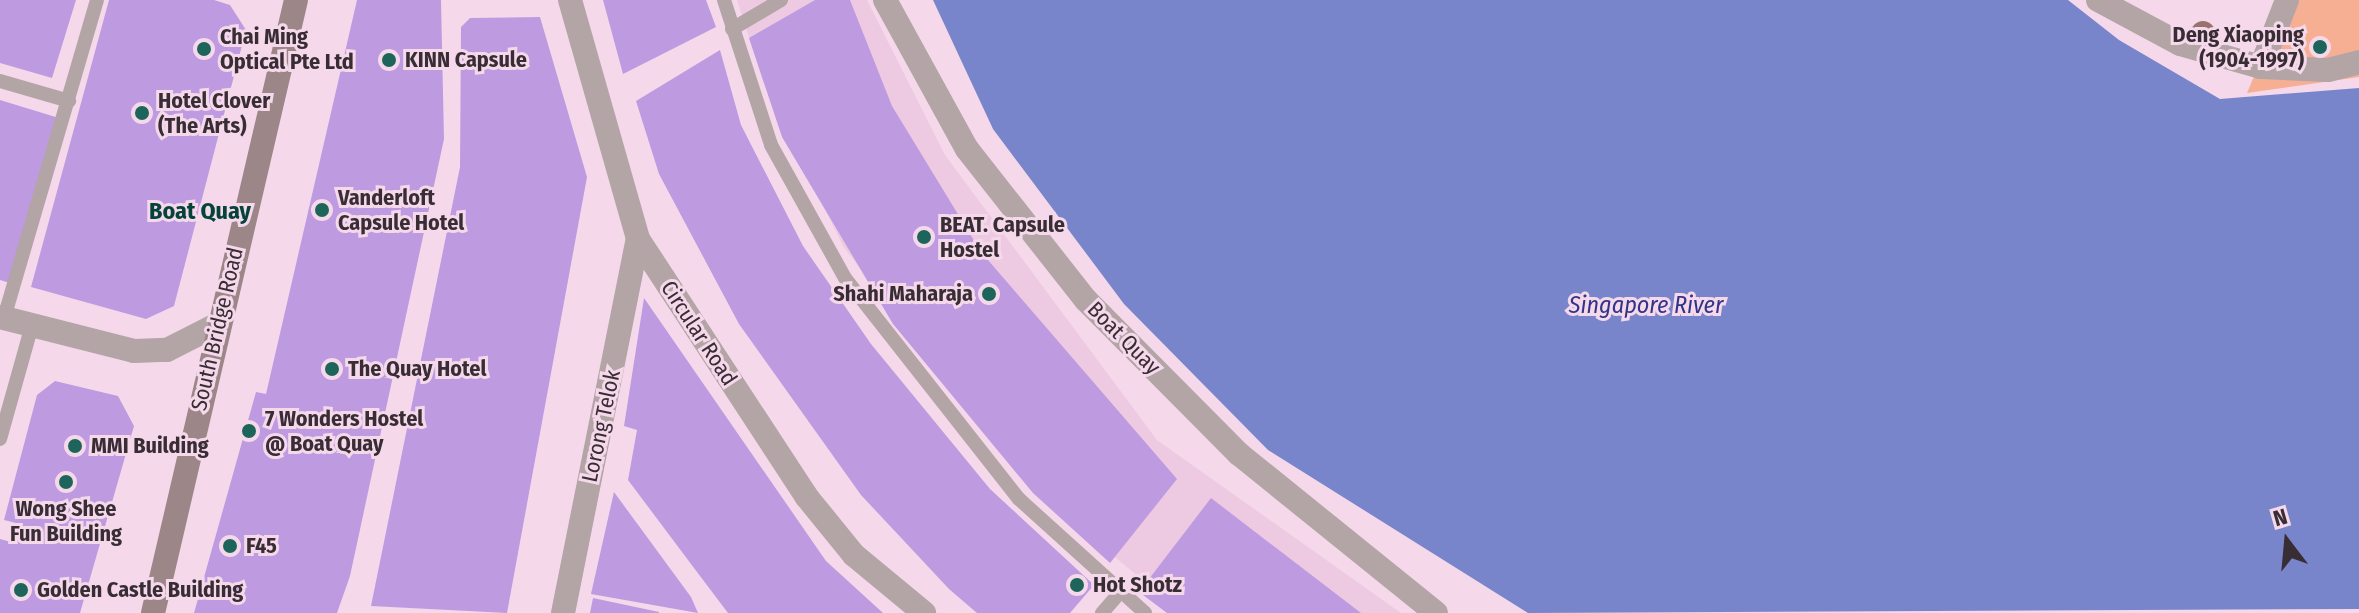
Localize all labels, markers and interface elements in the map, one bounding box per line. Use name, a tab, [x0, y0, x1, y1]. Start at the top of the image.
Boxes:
place label: Deng Xiaoping (1904-1997)	[2173, 21, 2304, 72]
place label: Chai Ming Optical Pte Ltd	[220, 23, 354, 74]
marker: Deng Xiaoping (1904-1997)	[2311, 38, 2329, 56]
marker: Chai Ming Optical Pte Ltd	[195, 40, 213, 58]
place label: KINN Capsule	[405, 47, 527, 73]
marker: KINN Capsule	[380, 51, 398, 69]
place label: Hotel Clover (The Arts)	[158, 87, 270, 138]
marker: Hotel Clover (The Arts)	[133, 104, 151, 122]
place label: Vanderloft Capsule Hotel	[338, 184, 464, 236]
district label: Boat Quay	[149, 198, 251, 226]
marker: Vanderloft Capsule Hotel	[313, 201, 331, 219]
place label: BEAT. Capsule Hostel	[940, 211, 1065, 262]
marker: BEAT. Capsule Hostel	[915, 228, 933, 246]
street label: South Bridge Road	[185, 245, 249, 413]
street label: Circular Road	[655, 276, 743, 390]
place label: Shahi Maharaja	[833, 281, 973, 307]
marker: Shahi Maharaja	[980, 285, 998, 303]
water label: Singapore River	[1569, 292, 1723, 320]
street label: Boat Quay	[1082, 296, 1166, 380]
place label: The Quay Hotel	[348, 356, 486, 382]
marker: The Quay Hotel	[323, 360, 341, 378]
street label: Lorong Telok	[576, 368, 626, 484]
place label: 7 Wonders Hostel @ Boat Quay	[265, 405, 423, 456]
marker: 7 Wonders Hostel @ Boat Quay	[240, 422, 258, 440]
place label: MMI Building	[91, 433, 209, 459]
marker: MMI Building	[66, 437, 84, 455]
marker: Wong Shee Fun Building	[57, 473, 75, 491]
place label: Wong Shee Fun Building	[10, 495, 122, 546]
north arrow	[2247, 501, 2327, 581]
text: N	[2270, 503, 2290, 532]
place label: F45	[246, 533, 277, 559]
marker: F45	[221, 537, 239, 555]
place label: Hot Shotz	[1093, 572, 1182, 598]
marker: Hot Shotz	[1068, 576, 1086, 594]
place label: Golden Castle Building	[37, 577, 243, 603]
marker: Golden Castle Building	[12, 581, 30, 599]

